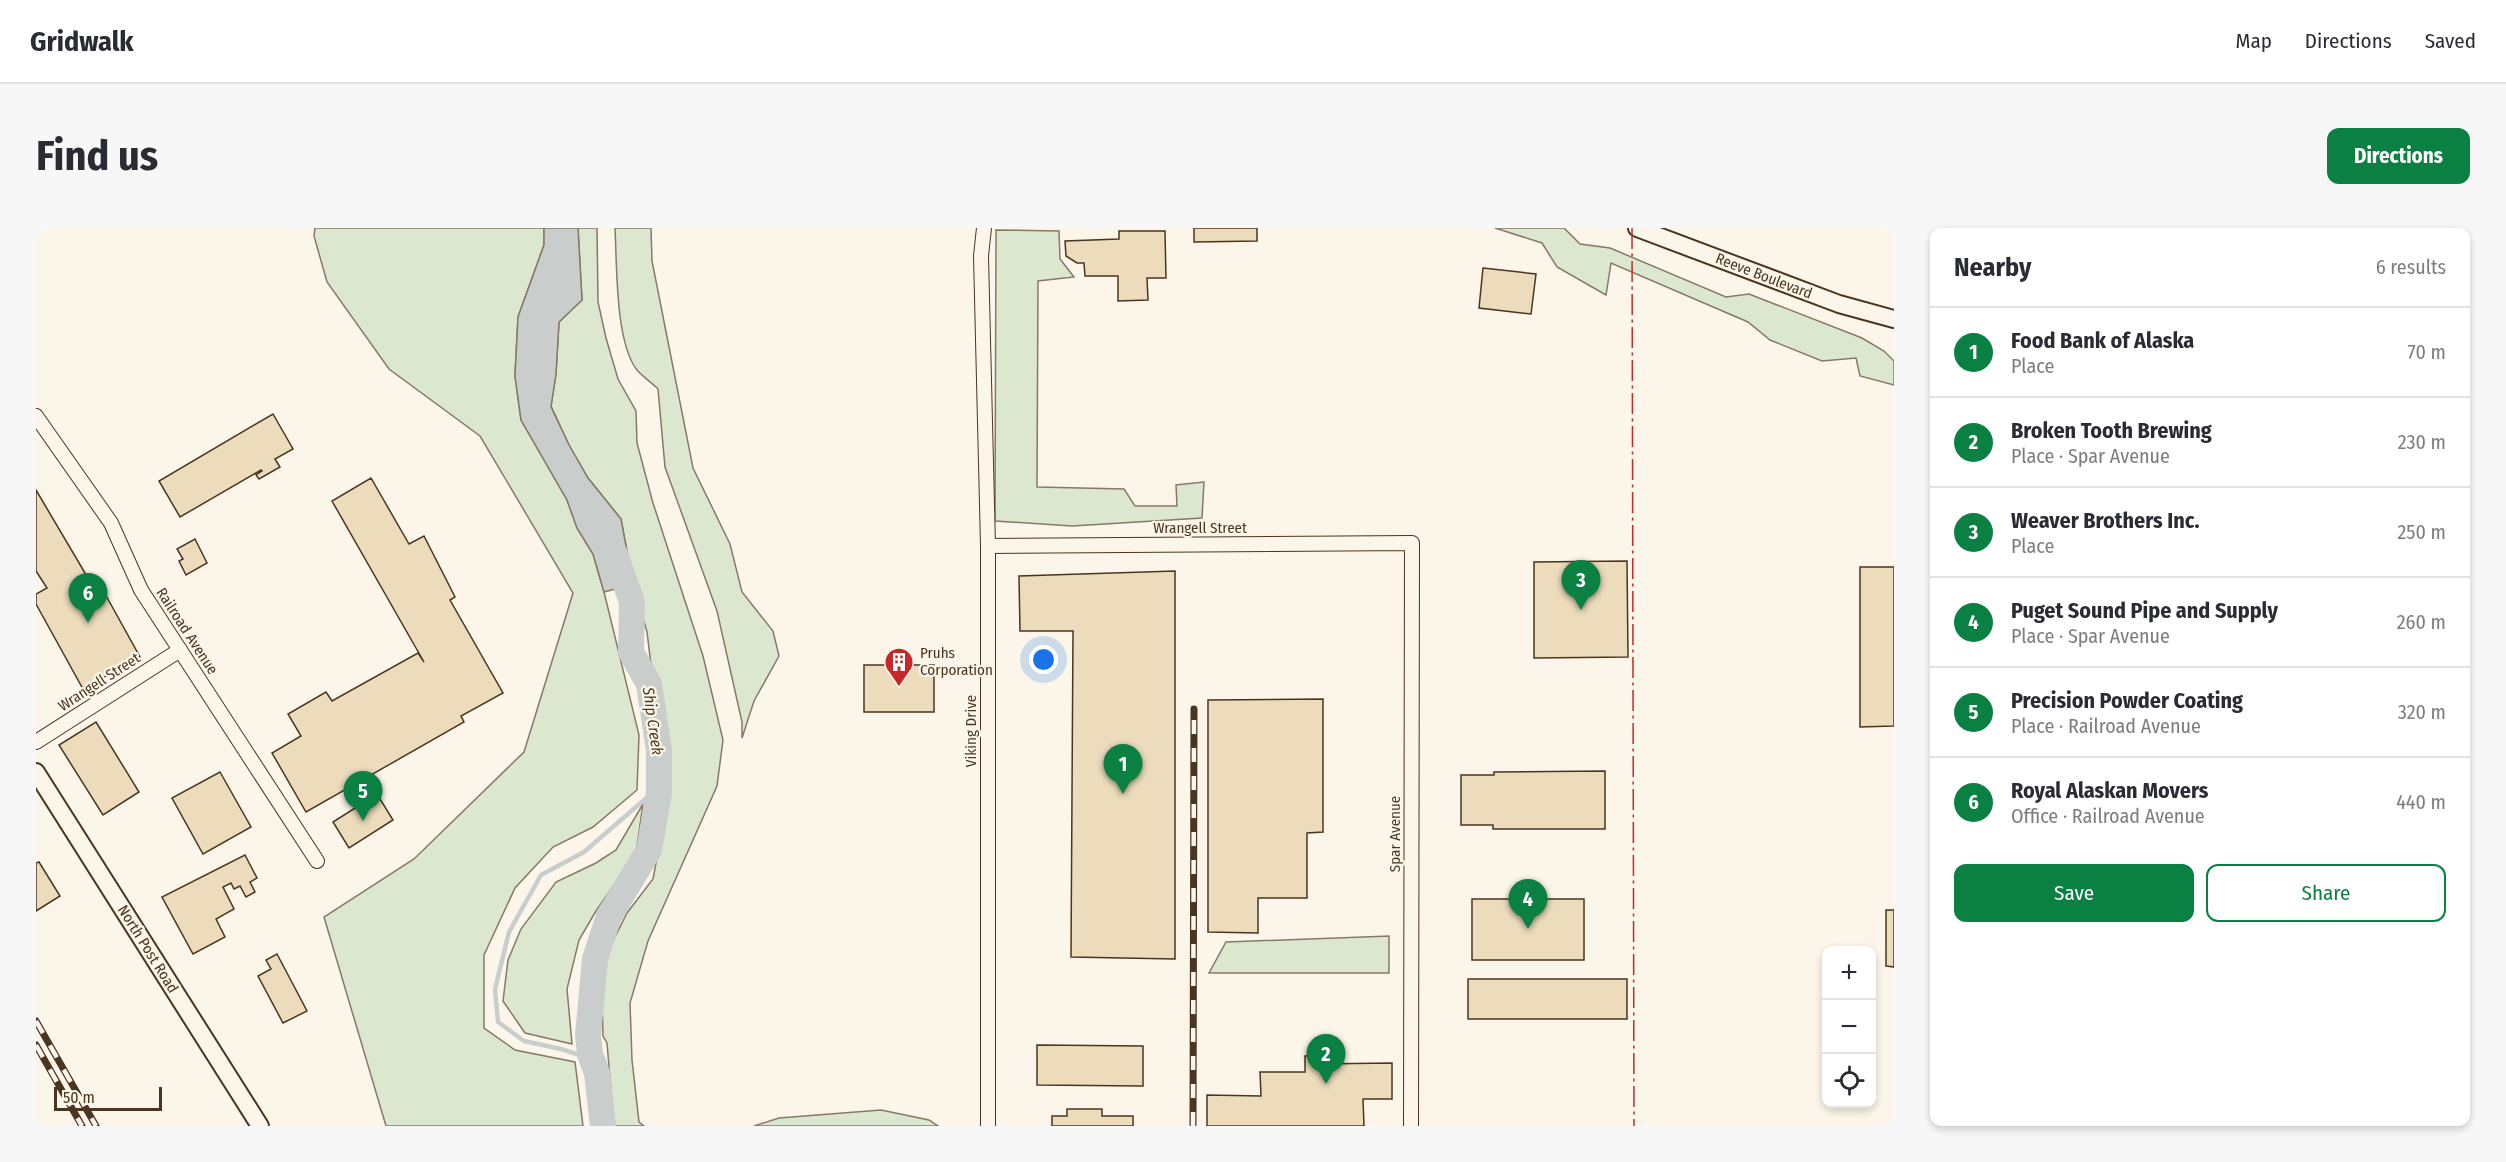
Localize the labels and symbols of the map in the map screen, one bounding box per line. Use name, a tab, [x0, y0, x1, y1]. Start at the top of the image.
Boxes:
street label: Reeve Boulevard	[1713, 249, 1815, 303]
street label: Wrangell Street	[1153, 519, 1247, 537]
pin: 3	[1562, 560, 1600, 610]
pin: 6	[68, 574, 108, 623]
street label: Railroad Avenue	[152, 584, 222, 678]
place label: Pruhs Corporation	[920, 644, 993, 679]
your location	[1029, 645, 1058, 674]
building icon: Pruhs Corporation	[883, 646, 915, 688]
street label: Wrangell Street	[55, 649, 143, 715]
water label: Ship Creek	[639, 685, 667, 756]
street label: Viking Drive	[962, 695, 980, 767]
pin: 1	[1104, 744, 1142, 794]
pin: 5	[344, 772, 382, 821]
street label: Spar Avenue	[1386, 796, 1404, 872]
pin: 4	[1508, 880, 1548, 929]
street label: North Post Road	[114, 902, 182, 996]
pin: 2	[1306, 1034, 1346, 1084]
scale bar	[54, 1084, 162, 1112]

